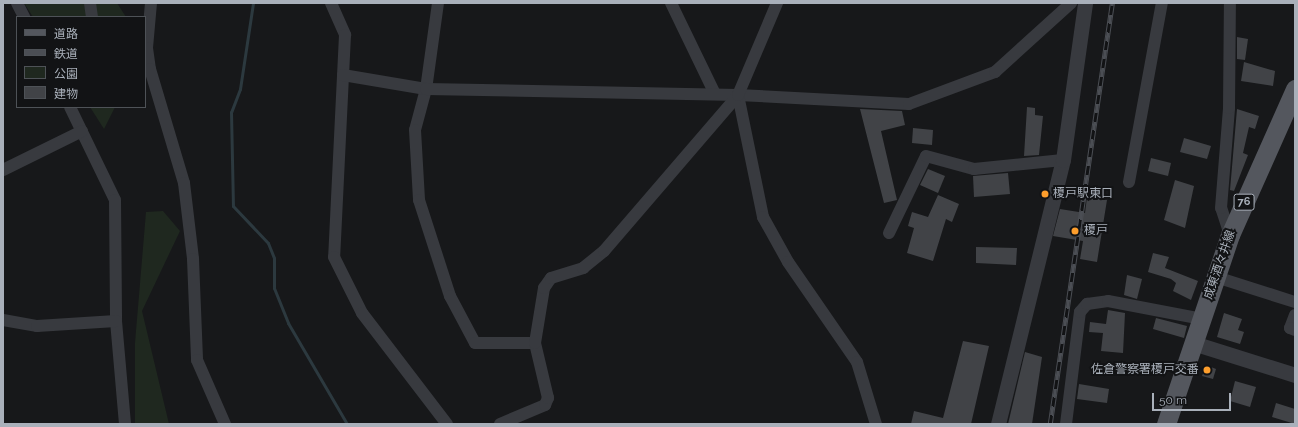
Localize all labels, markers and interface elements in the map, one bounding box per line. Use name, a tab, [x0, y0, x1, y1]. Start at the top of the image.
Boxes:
legend	[16, 16, 146, 108]
text: 道路	[54, 27, 78, 41]
text: 鉄道	[54, 47, 78, 61]
text: 公園	[54, 67, 78, 81]
text: 建物	[54, 87, 78, 101]
place label: 榎戸駅東口	[1053, 187, 1113, 201]
marker: 榎戸駅東口	[1040, 189, 1050, 199]
road number: 76	[1233, 193, 1255, 211]
place label: 榎戸	[1084, 224, 1108, 238]
marker: 榎戸	[1069, 225, 1081, 237]
street label: 成東酒々井線	[1201, 229, 1239, 301]
place label: 佐倉警察署榎戸交番	[1091, 363, 1199, 377]
marker: 佐倉警察署榎戸交番	[1202, 365, 1212, 375]
scale bar	[1154, 385, 1233, 411]
text: 50 m	[1159, 393, 1187, 407]

